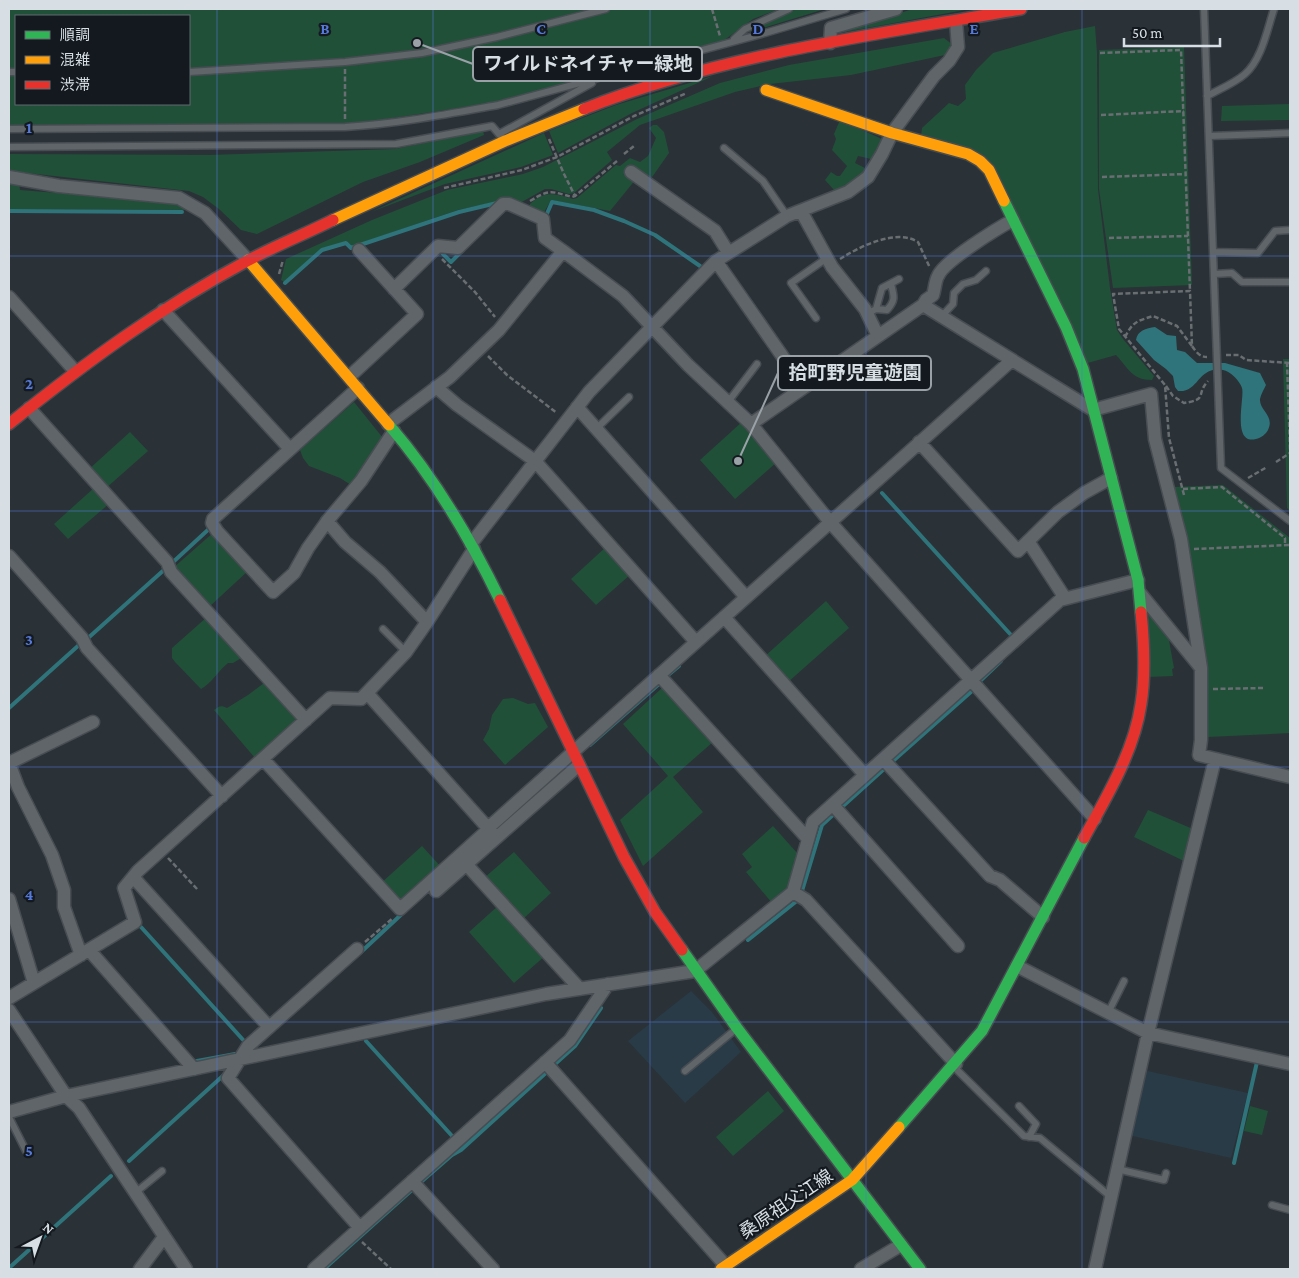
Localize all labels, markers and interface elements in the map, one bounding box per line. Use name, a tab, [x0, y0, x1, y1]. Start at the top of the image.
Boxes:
legend	[15, 15, 190, 105]
scale bar	[1124, 15, 1220, 47]
text: B	[320, 20, 330, 37]
text: C	[536, 20, 546, 37]
text: D	[752, 20, 764, 37]
text: E	[969, 20, 979, 37]
text: 50 m	[1132, 25, 1162, 41]
text: 順調	[60, 27, 90, 43]
callout: ワイルドネイチャー緑地	[473, 47, 702, 81]
text: 混雑	[60, 52, 90, 68]
text: ワイルドネイチャー緑地	[484, 53, 692, 74]
text: 渋滞	[60, 77, 90, 93]
text: 1	[26, 119, 32, 136]
callout: 拾町野児童遊園	[778, 356, 931, 390]
text: 拾町野児童遊園	[788, 362, 922, 383]
text: 2	[25, 375, 33, 392]
text: 3	[25, 631, 33, 648]
text: 4	[25, 886, 34, 903]
text: 5	[25, 1142, 33, 1159]
street label: 桑原祖父江線	[736, 1166, 836, 1242]
north arrow	[15, 1213, 65, 1263]
text: N	[40, 1219, 58, 1238]

